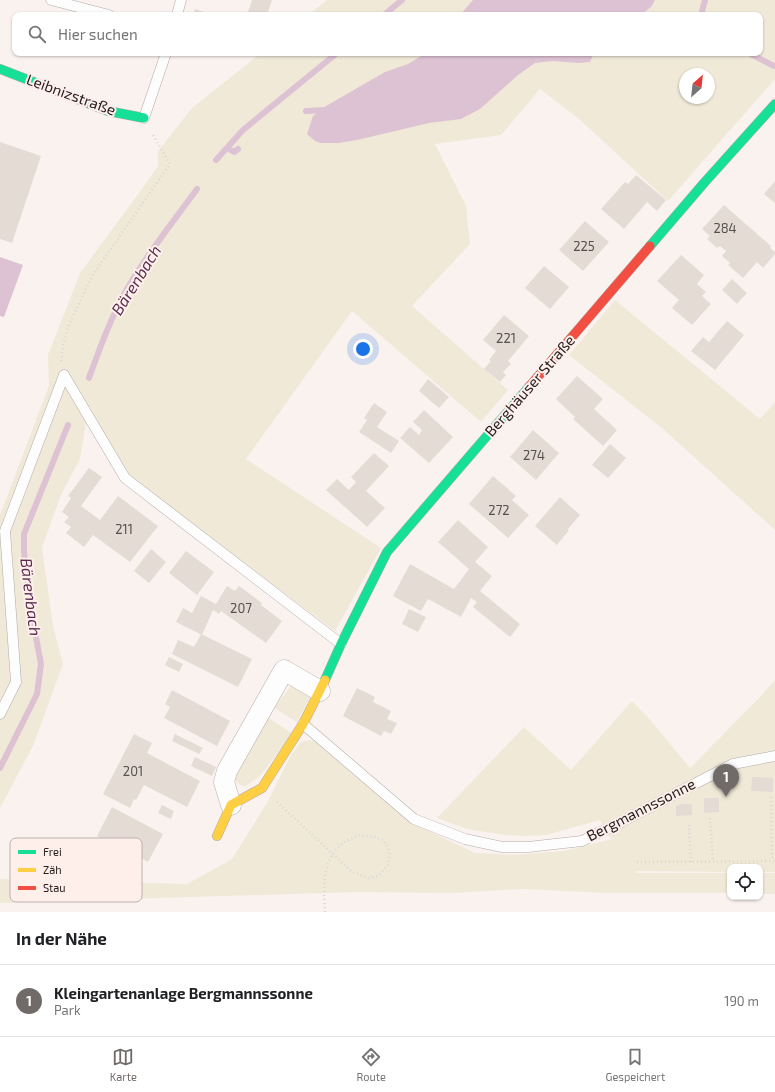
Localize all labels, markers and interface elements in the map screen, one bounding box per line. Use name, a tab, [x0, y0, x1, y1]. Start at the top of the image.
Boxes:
search box	[12, 12, 763, 56]
icon: search	[26, 23, 48, 45]
text: Hier suchen	[58, 25, 138, 43]
north arrow	[679, 68, 715, 104]
street label: Leibnizstraße	[24, 70, 119, 119]
house number: 284	[713, 220, 737, 236]
house number: 225	[573, 238, 595, 254]
water label: Bärenbach	[107, 241, 164, 318]
house number: 221	[496, 330, 516, 346]
street label: Berghäuser Straße	[480, 331, 578, 440]
your location	[353, 339, 373, 359]
house number: 274	[523, 447, 545, 463]
house number: 272	[488, 502, 510, 518]
house number: 211	[115, 521, 133, 537]
water label: Bärenbach	[17, 557, 46, 637]
house number: 207	[230, 600, 252, 616]
house number: 201	[123, 763, 143, 779]
pin: 1	[713, 764, 739, 797]
street label: Bergmannssonne	[583, 774, 698, 844]
legend	[10, 838, 142, 902]
text: Frei	[43, 845, 62, 858]
text: Zäh	[43, 863, 62, 876]
map controls	[727, 864, 763, 900]
button: locate	[727, 864, 763, 900]
text: Stau	[43, 881, 66, 894]
text: In der Nähe	[16, 928, 107, 948]
text: Kleingartenanlage Bergmannssonne	[54, 984, 313, 1002]
text: 1	[26, 993, 32, 1009]
text: 190 m	[724, 993, 759, 1009]
text: Park	[54, 1002, 81, 1018]
tab: Karte	[110, 1046, 137, 1083]
tab: Route	[357, 1046, 386, 1083]
tab: Gespeichert	[605, 1046, 665, 1083]

